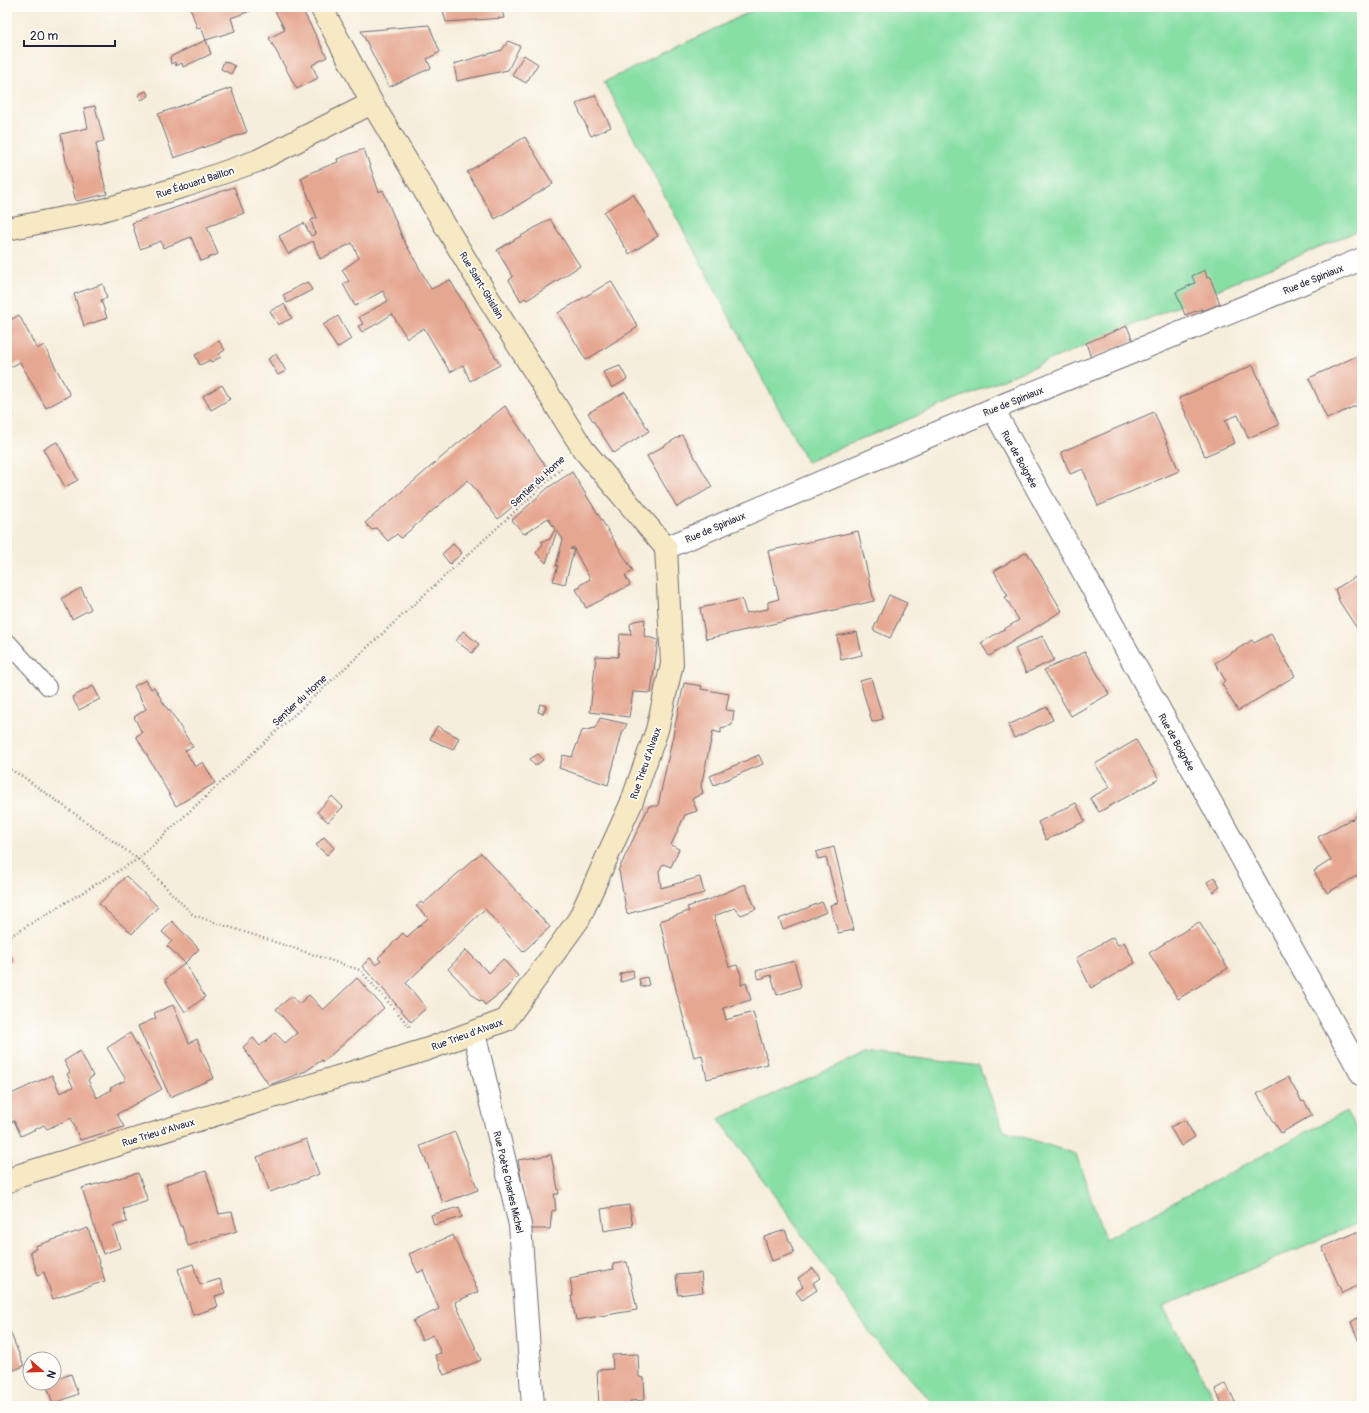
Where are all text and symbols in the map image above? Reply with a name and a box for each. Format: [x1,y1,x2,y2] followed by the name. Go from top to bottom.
[24,22,115,48] scale bar
[30,29,59,44] text: 20 m
[154,164,236,201] street label: Rue Édouard Baillon
[456,250,506,321] street label: Rue Saint-Ghislain
[1281,262,1345,298] street label: Rue de Spiniaux
[981,384,1045,420] street label: Rue de Spiniaux
[998,429,1040,490] street label: Rue de Boignée
[508,453,567,510] street label: Sentier du Home
[684,510,747,546] street label: Rue de Spiniaux
[270,672,329,729] street label: Sentier du Home
[1155,712,1197,773] street label: Rue de Boignée
[628,726,664,801] street label: Rue Trieu d'Alvaux
[430,1016,505,1053] street label: Rue Trieu d'Alvaux
[120,1116,196,1150] street label: Rue Trieu d'Alvaux
[490,1130,526,1234] street label: Rue Poète Charles Michel
[22,1351,62,1391] north arrow
[43,1369,58,1380] text: N

